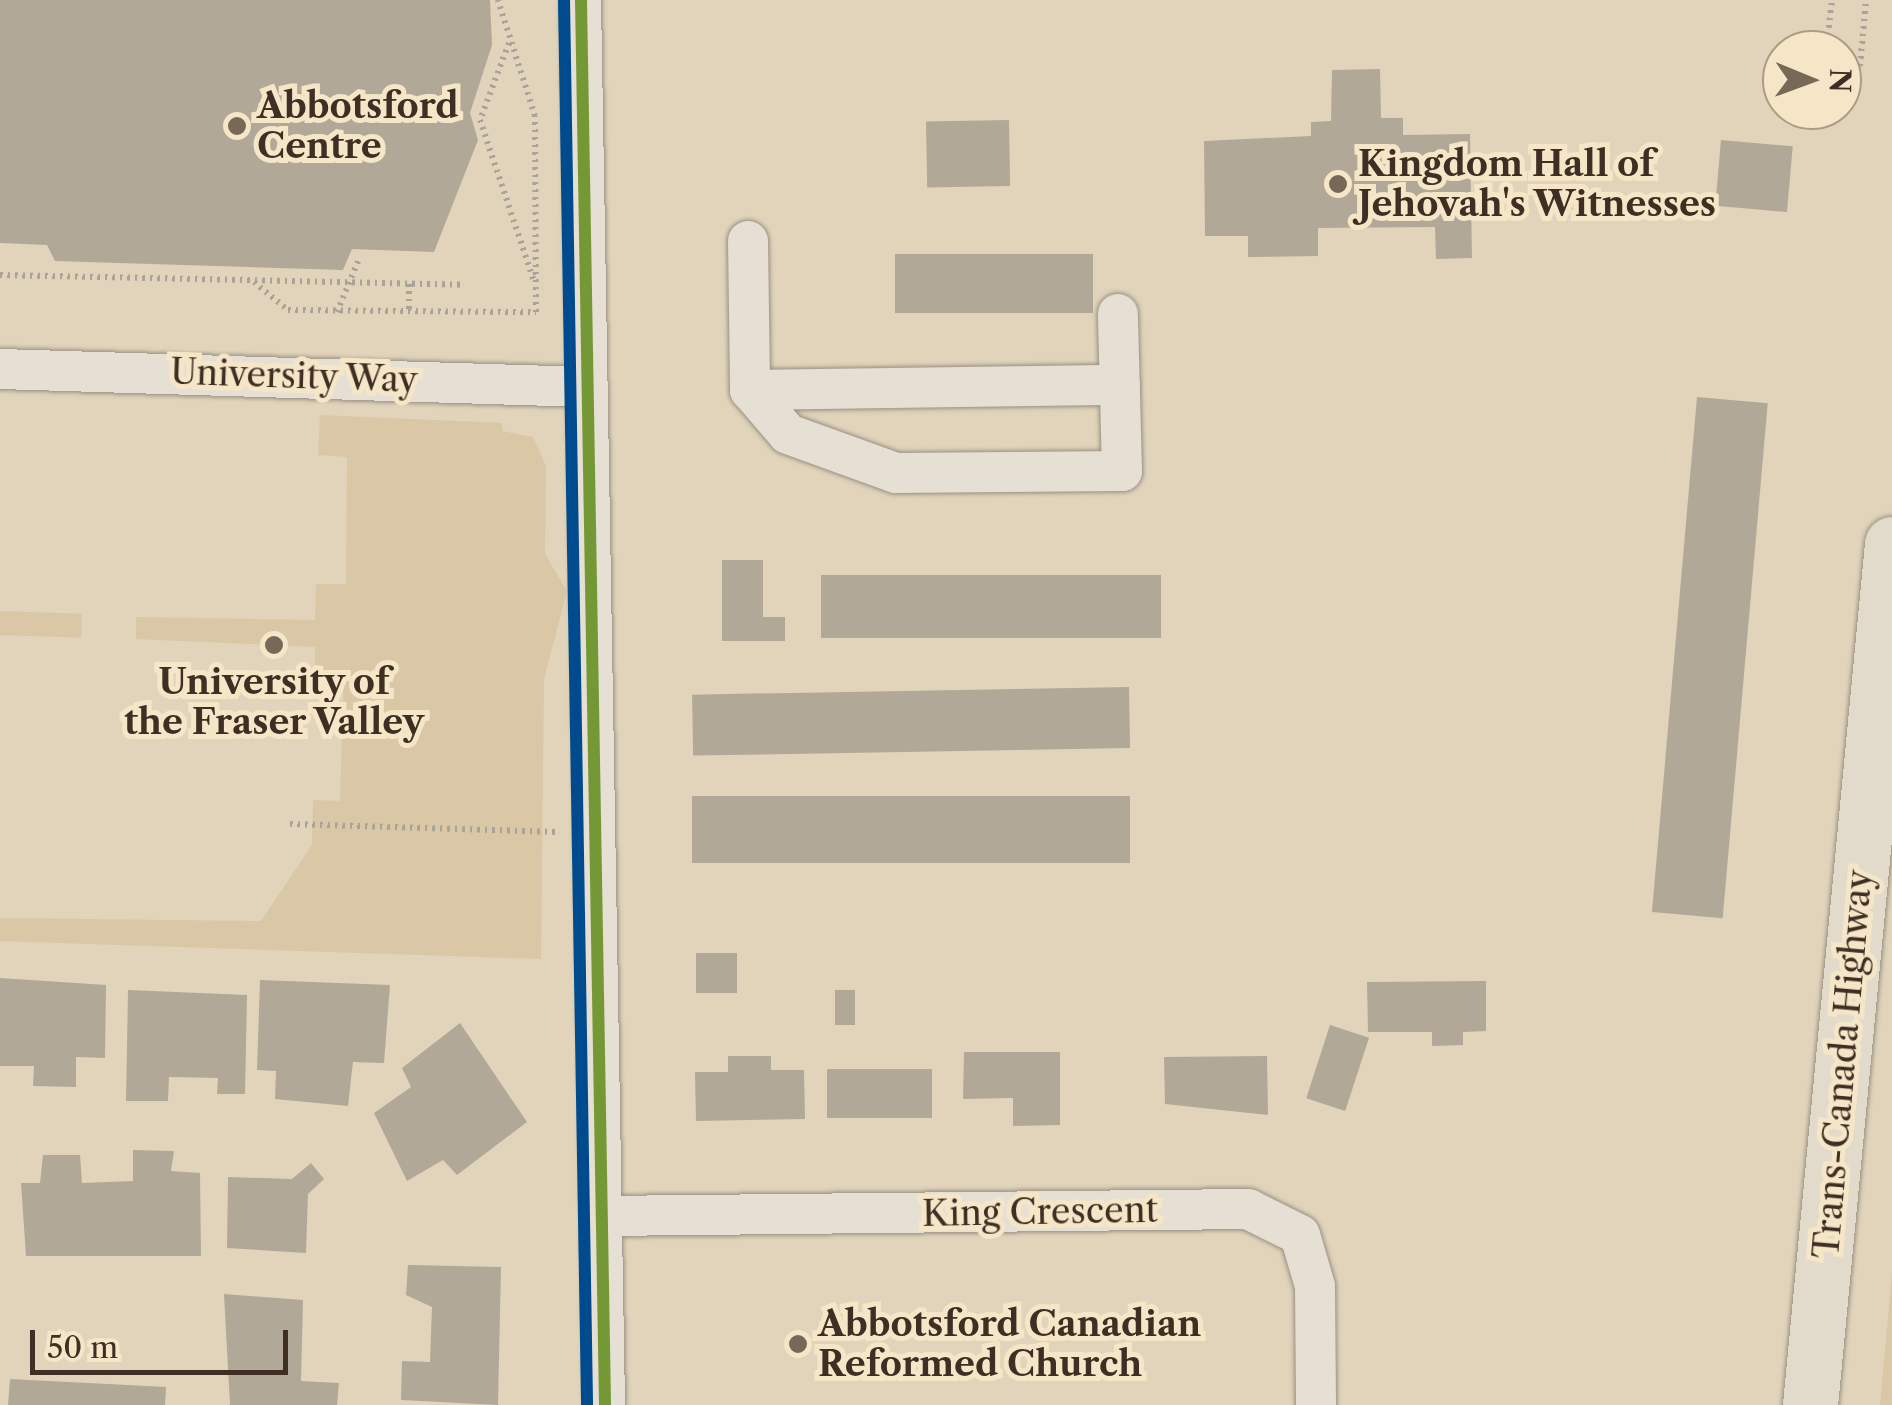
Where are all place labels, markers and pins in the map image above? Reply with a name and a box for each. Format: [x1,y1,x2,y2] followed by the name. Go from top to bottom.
[257,85,459,167] place label: Abbotsford Centre
[226,115,248,137] marker: Abbotsford Centre
[1358,143,1717,225] place label: Kingdom Hall of Jehovah's Witnesses
[1327,173,1349,195] marker: Kingdom Hall of Jehovah's Witnesses
[263,634,285,656] marker: University of the Fraser Valley
[123,661,425,743] place label: University of the Fraser Valley
[818,1303,1201,1385] place label: Abbotsford Canadian Reformed Church
[787,1333,809,1355] marker: Abbotsford Canadian Reformed Church

